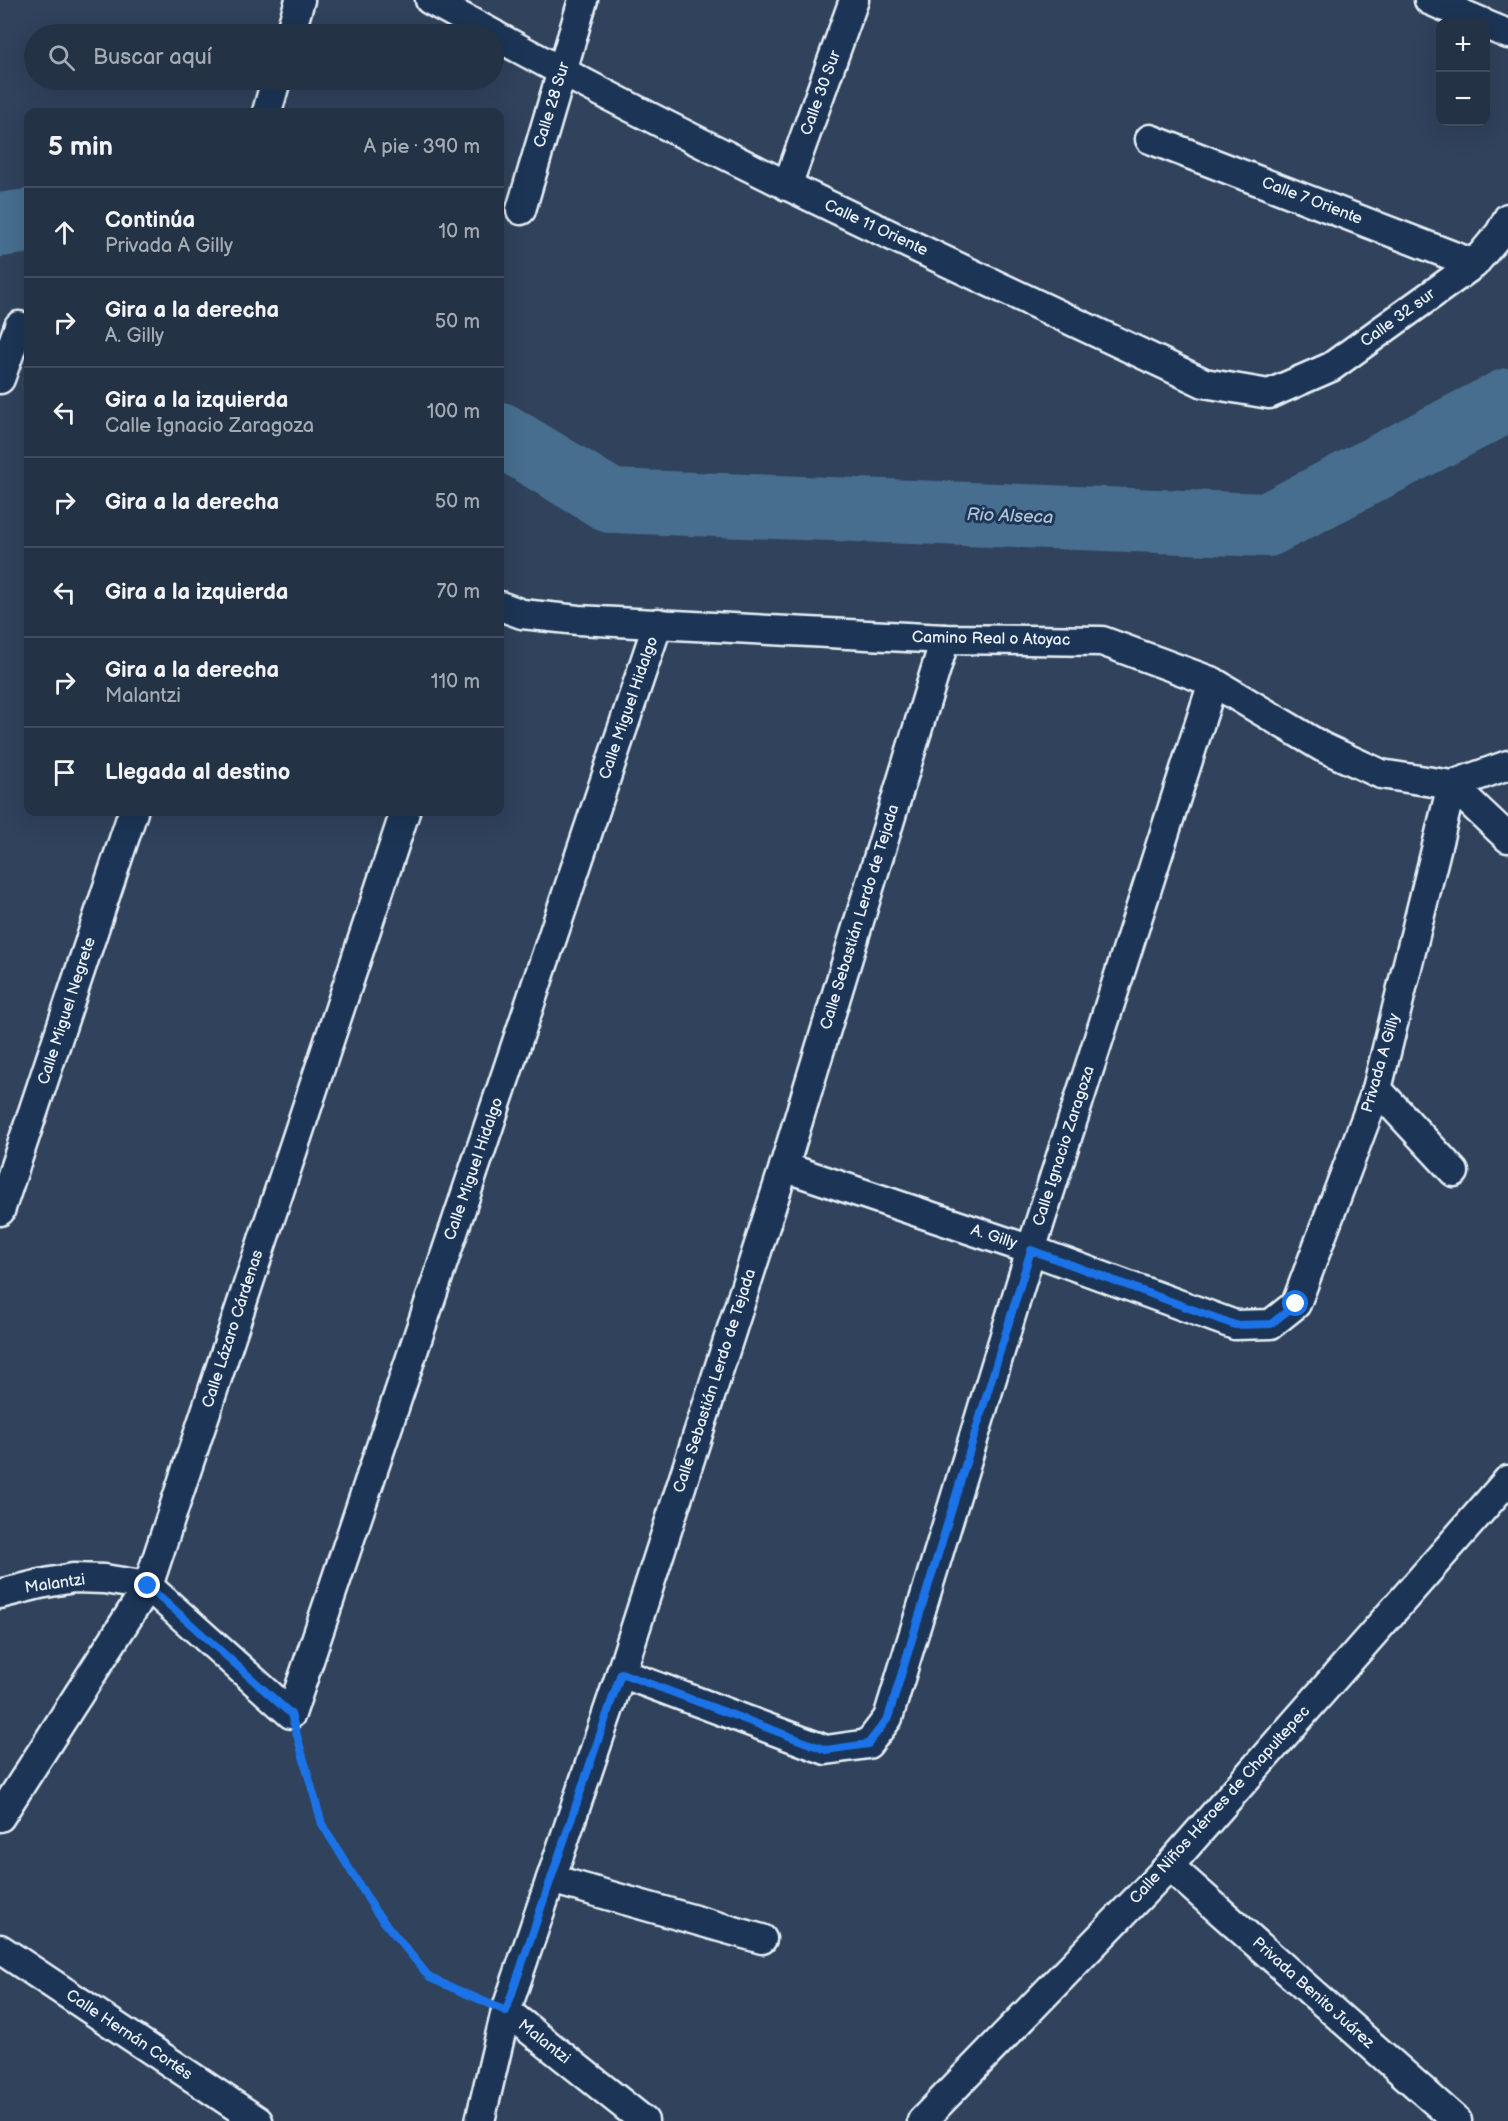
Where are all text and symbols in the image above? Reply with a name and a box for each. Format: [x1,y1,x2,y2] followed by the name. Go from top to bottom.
[1436,18,1490,126] map controls
[1436,18,1490,72] button: +
[24,24,504,90] search box
[45,41,78,74] icon: search
[93,44,212,71] text: Buscar aquí
[797,48,845,138] street label: Calle 30 Sur
[530,60,574,150] street label: Calle 28 Sur
[1436,72,1490,126] button: −
[48,132,113,163] text: 5 min
[364,135,480,159] text: A pie · 390 m
[1259,173,1365,229] street label: Calle 7 Oriente
[821,196,931,261] street label: Calle 11 Oriente
[105,207,195,234] text: Continúa
[48,216,81,249] icon: ahead
[439,220,480,244] text: 10 m
[105,234,233,258] text: Privada A Gilly
[1357,284,1439,351] street label: Calle 32 sur
[105,297,279,324] text: Gira a la derecha
[48,306,81,339] icon: right
[435,310,480,334] text: 50 m
[105,324,164,348] text: A. Gilly
[105,387,289,414] text: Gira a la izquierda
[48,396,81,429] icon: left
[427,400,480,424] text: 100 m
[105,414,314,438] text: Calle Ignacio Zaragoza
[48,486,81,519] icon: right
[105,489,279,516] text: Gira a la derecha
[435,490,480,514] text: 50 m
[966,504,1054,528] water label: Rio Alseca
[48,576,81,609] icon: left
[105,579,289,606] text: Gira a la izquierda
[436,580,480,604] text: 70 m
[912,628,1070,650] street label: Camino Real o Atoyac
[596,634,662,782] street label: Calle Miguel Hidalgo
[105,657,279,684] text: Gira a la derecha
[48,666,81,699] icon: right
[431,670,480,694] text: 110 m
[105,684,181,708] text: Malantzi
[48,756,81,789] icon: arrive
[105,759,290,786] text: Llegada al destino
[817,802,903,1032] street label: Calle Sebastián Lerdo de Tejada
[34,934,100,1087] street label: Calle Miguel Negrete
[1358,1010,1404,1115] street label: Privada A Gilly
[1029,1064,1099,1228] street label: Calle Ignacio Zaragoza
[441,1095,507,1243] street label: Calle Miguel Hidalgo
[969,1221,1020,1254] street label: A. Gilly
[198,1248,268,1410] street label: Calle Lázaro Cárdenas
[670,1267,760,1495] street label: Calle Sebastián Lerdo de Tejada
[1282,1290,1308,1316] route start
[24,1570,86,1598] street label: Malantzi
[134,1572,160,1598] route end
[1126,1702,1314,1908] street label: Calle Niños Héroes de Chapultepec
[1248,1933,1378,2053] street label: Privada Benito Juárez
[62,1986,196,2084] street label: Calle Hernán Cortés
[514,2016,574,2068] street label: Malantzi

